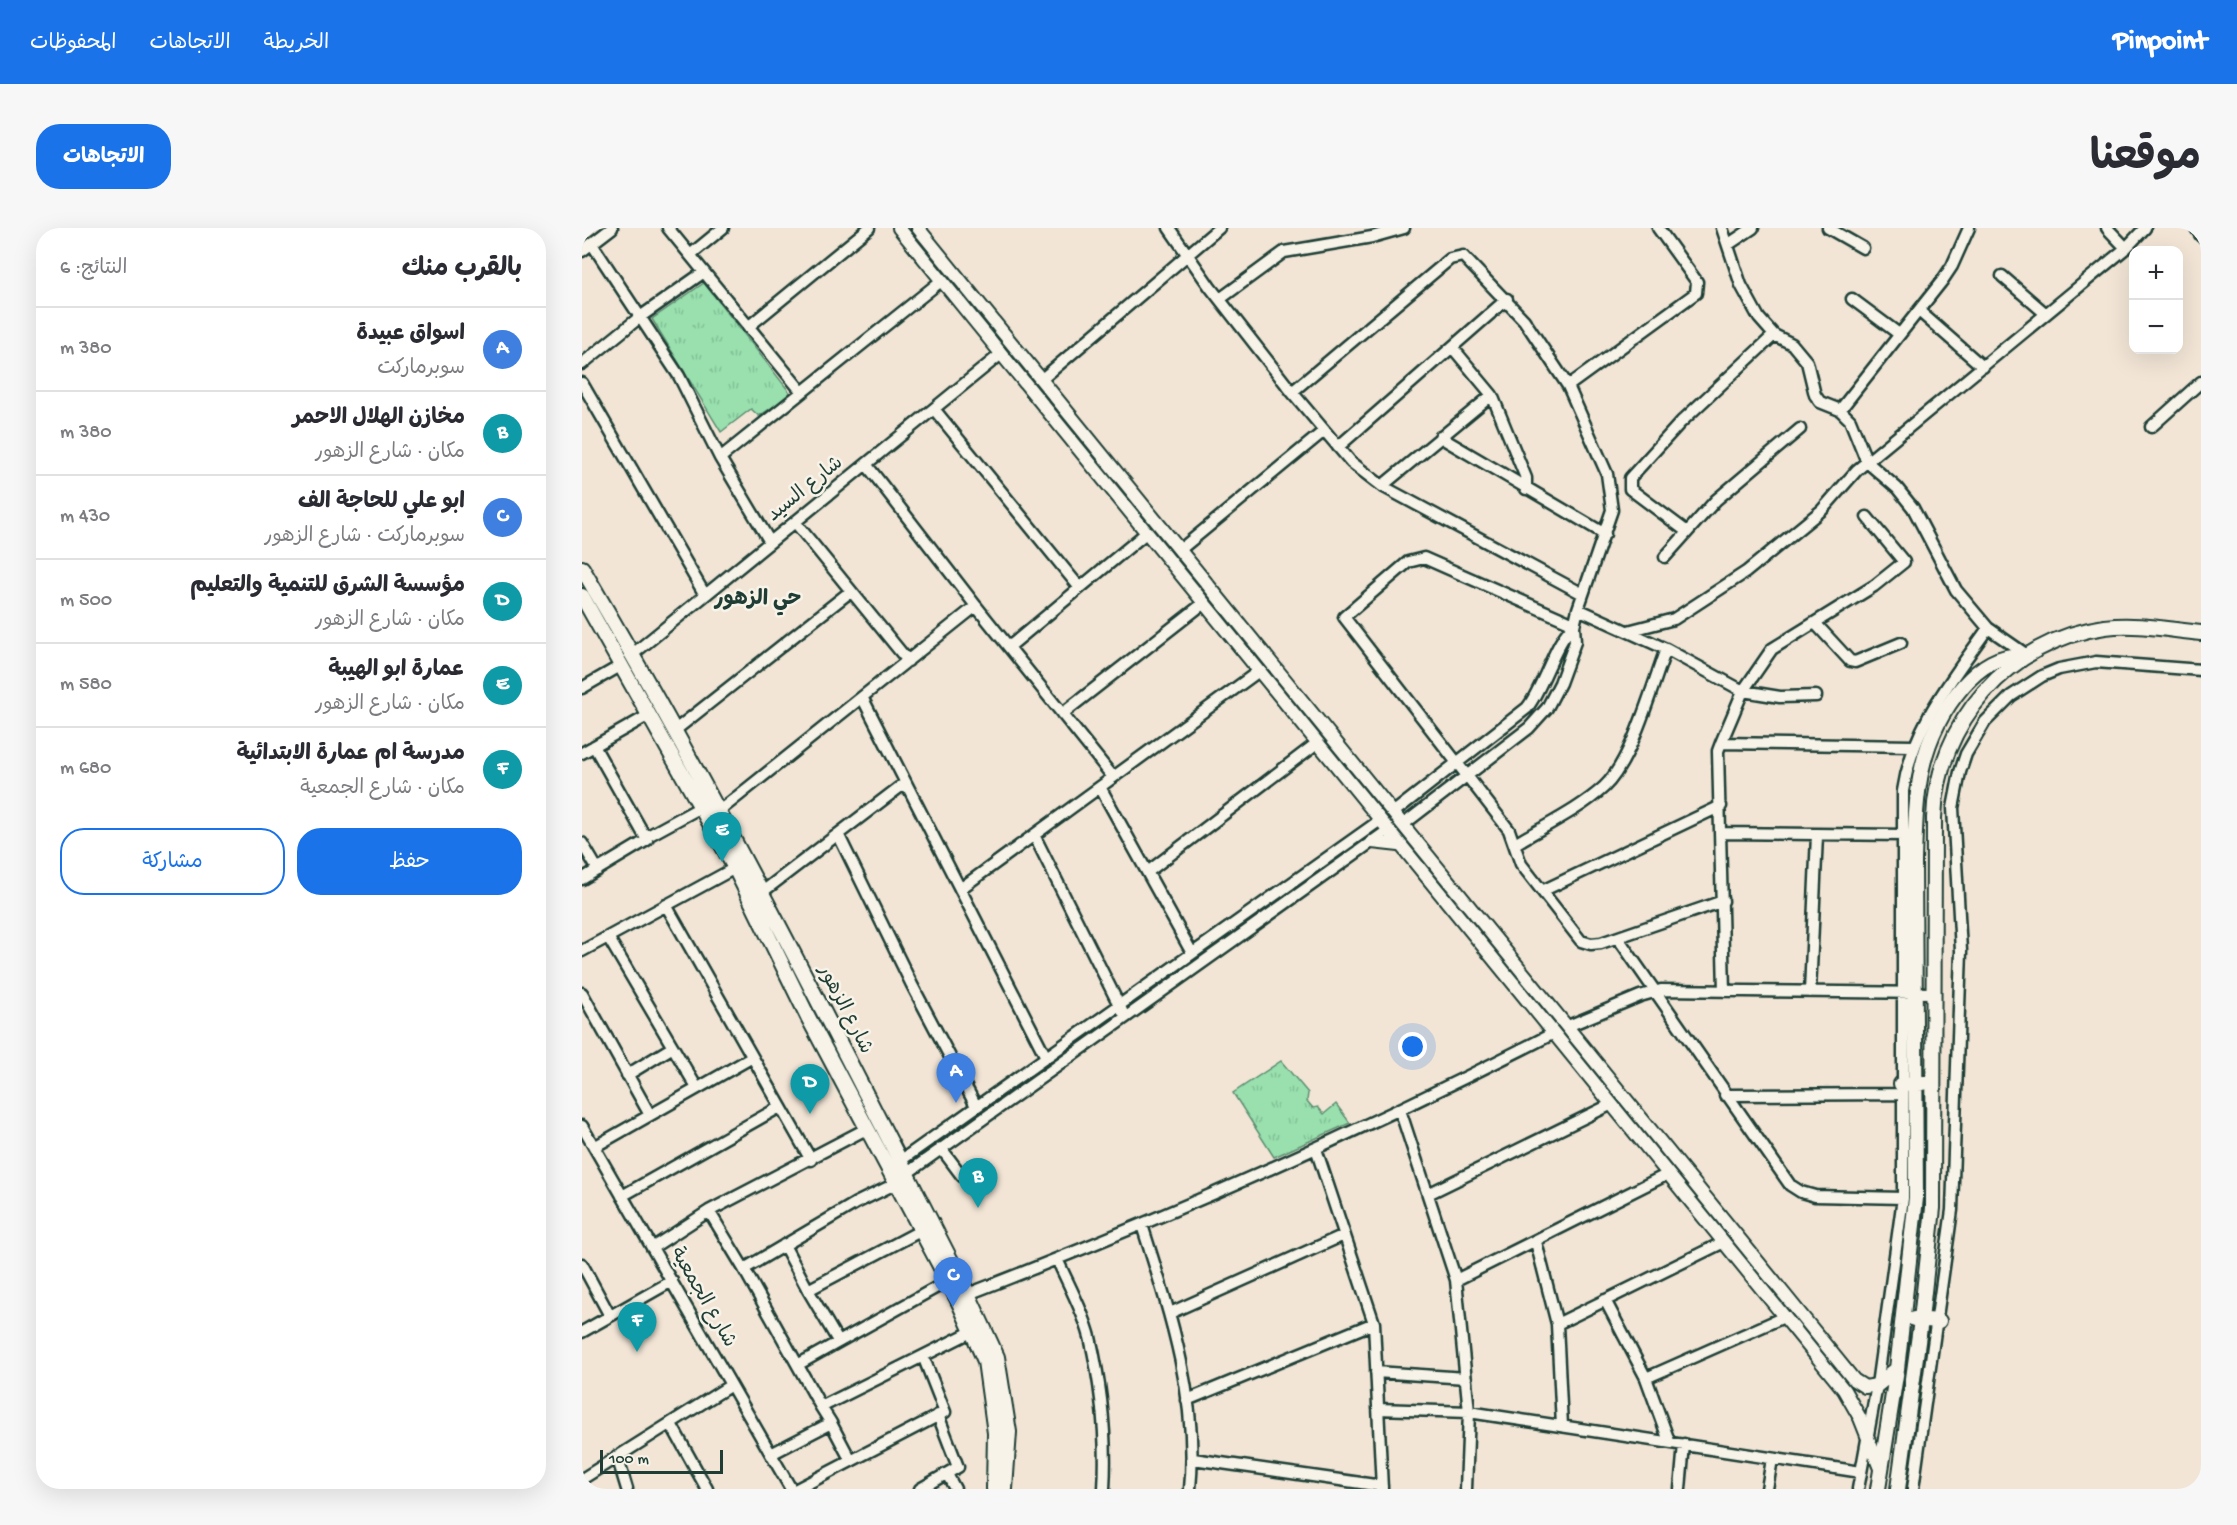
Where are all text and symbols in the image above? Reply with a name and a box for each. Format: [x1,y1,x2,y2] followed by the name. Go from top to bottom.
[2113,26,2207,59] text: Pinpoint
[30,32,116,57] text: المحفوظات
[149,32,231,57] text: الاتجاهات
[264,32,329,57] text: الخريطة
[36,124,171,189] button: الاتجاهات
[2090,136,2201,185] text: موقعنا
[2129,246,2183,354] map controls
[2129,246,2183,300] button: +
[402,255,522,286] text: بالقرب منك
[60,258,127,281] text: النتائج: 6
[2129,300,2183,354] button: −
[356,322,465,348] text: اسواق عبيدة
[60,338,112,361] text: 380 m
[497,338,508,361] text: A
[377,358,465,381] text: سوبرماركت
[292,406,465,432] text: مخازن الهلال الاحمر
[60,422,112,445] text: 380 m
[497,422,508,445] text: B
[315,442,465,465] text: مكان · شارع الزهور
[763,452,849,528] street label: شارع السيد
[298,490,465,516] text: ابو علي للحاجة الف
[60,506,110,529] text: 430 m
[497,506,508,529] text: C
[264,526,465,549] text: سوبرماركت · شارع الزهور
[190,574,465,600] text: مؤسسة الشرق للتنمية والتعليم
[713,588,801,616] district label: حي الزهور
[60,590,112,613] text: 500 m
[496,590,509,613] text: D
[315,610,465,633] text: مكان · شارع الزهور
[328,658,465,684] text: عمارة ابو الهيبة
[60,674,112,697] text: 580 m
[496,674,509,697] text: E
[315,694,465,717] text: مكان · شارع الزهور
[236,742,465,768] text: مدرسة ام عمارة الابتدائية
[60,758,111,781] text: 680 m
[497,758,508,781] text: F
[300,778,465,801] text: مكان · شارع الجمعية
[702,812,742,862] pin: E
[60,828,285,895] button: مشاركة
[297,828,522,895] button: حفظ
[811,960,877,1059] street label: شارع الزهور
[1398,1032,1427,1061] your location
[936,1054,976,1103] pin: A
[790,1064,830,1114] pin: D
[958,1158,998,1208] pin: B
[664,1243,741,1352] street label: شارع الجمعية
[934,1258,973,1307] pin: C
[618,1302,656,1352] pin: F
[600,1447,723,1474] scale bar
[609,1451,649,1470] text: 100 m

